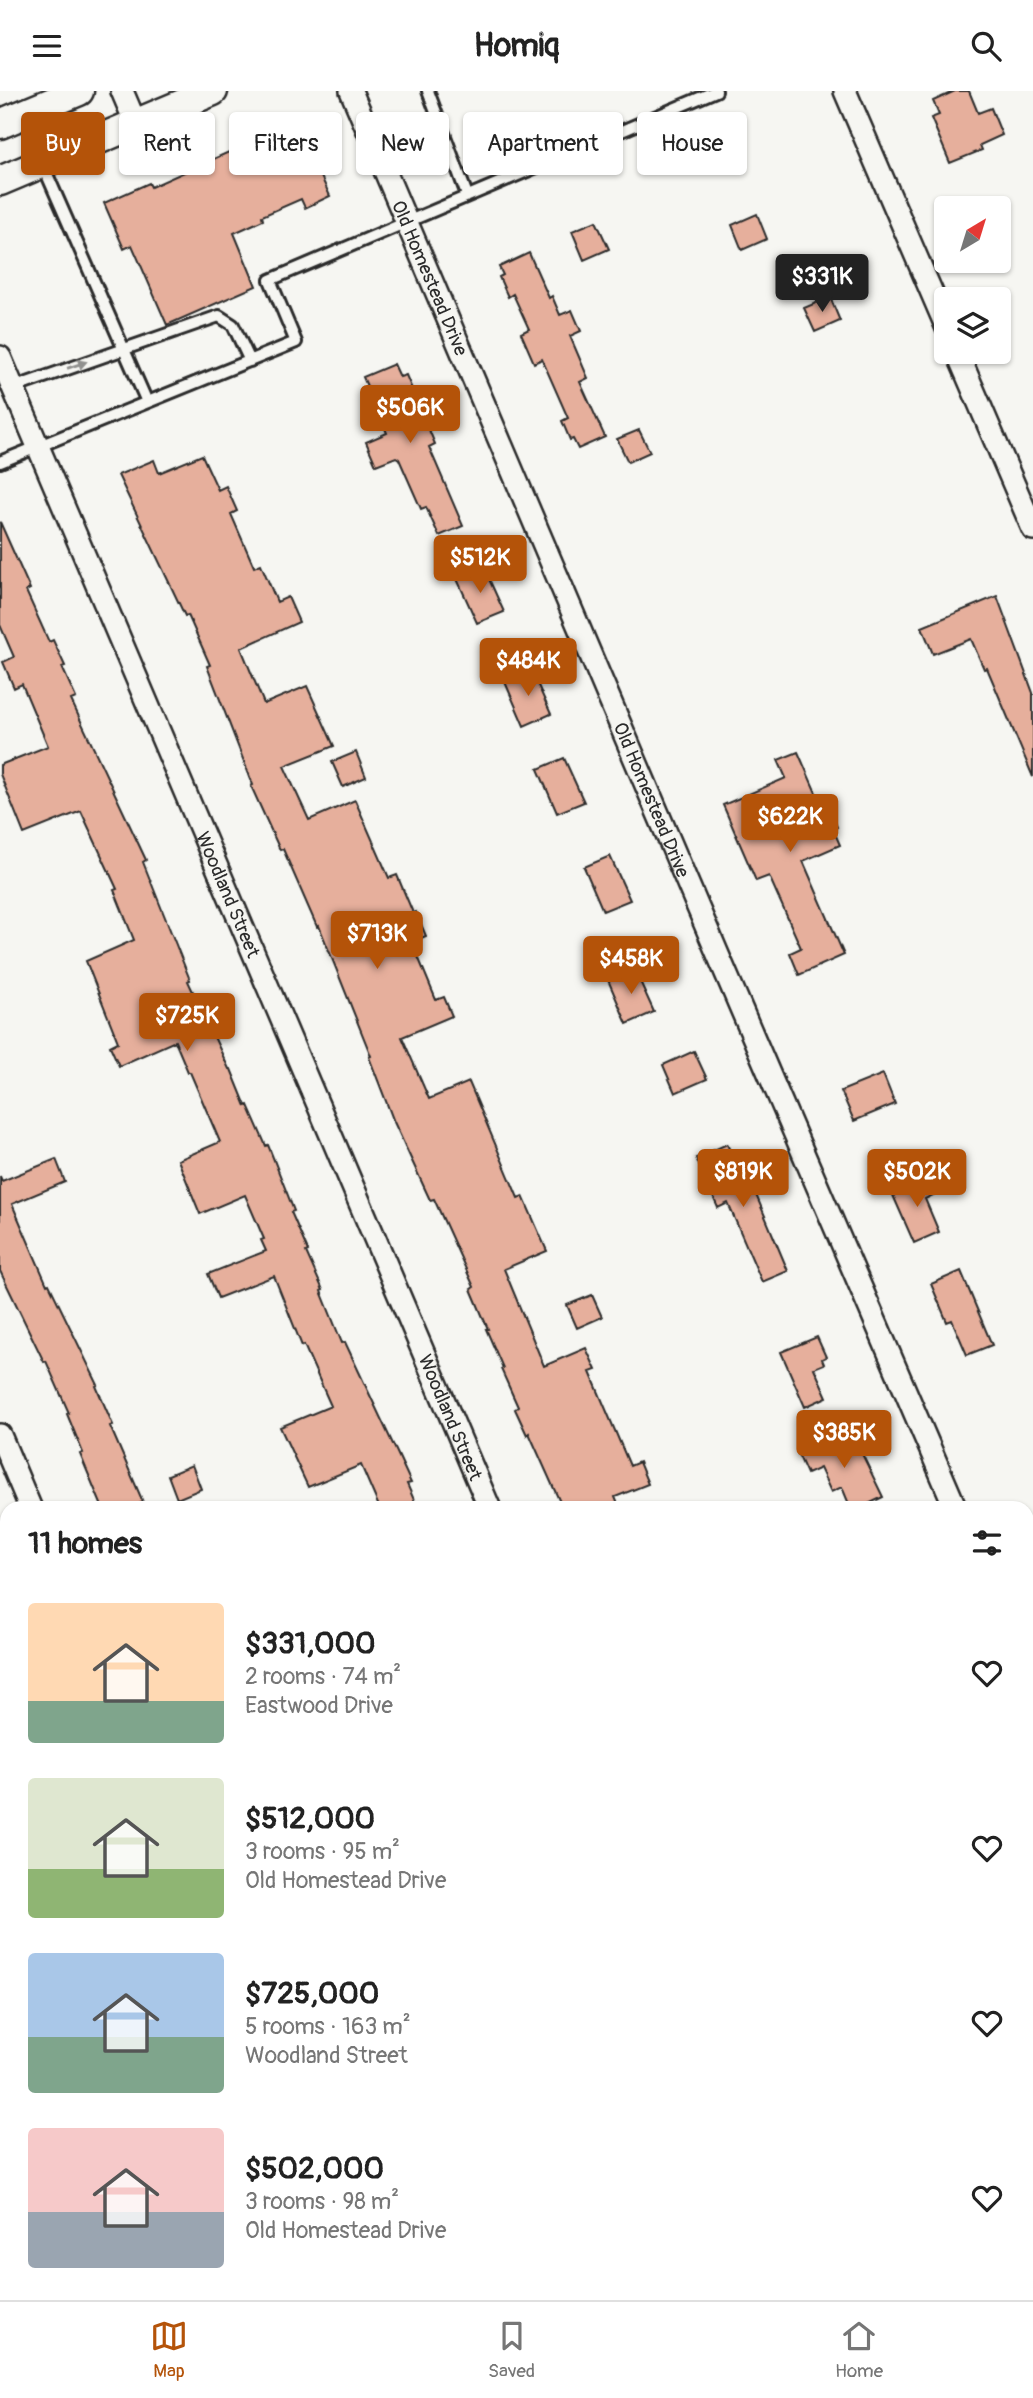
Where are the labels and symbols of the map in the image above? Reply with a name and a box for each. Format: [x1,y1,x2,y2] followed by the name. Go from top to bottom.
[934,196,1012,273] north arrow
[386,197,473,360] street label: Old Homestead Drive
[773,255,871,314] pin: $331K
[67,360,88,371] one-way arrow
[361,385,459,445] pin: $506K
[431,535,529,595] pin: $512K
[479,639,577,698] pin: $484K
[608,719,695,882] street label: Old Homestead Drive
[741,795,839,854] pin: $622K
[190,828,265,962] street label: Woodland Street
[328,911,426,971] pin: $713K
[582,937,680,996] pin: $458K
[138,993,236,1053] pin: $725K
[694,1149,792,1209] pin: $819K
[868,1149,966,1209] pin: $502K
[413,1351,487,1484] street label: Woodland Street
[795,1411,893,1470] pin: $385K

